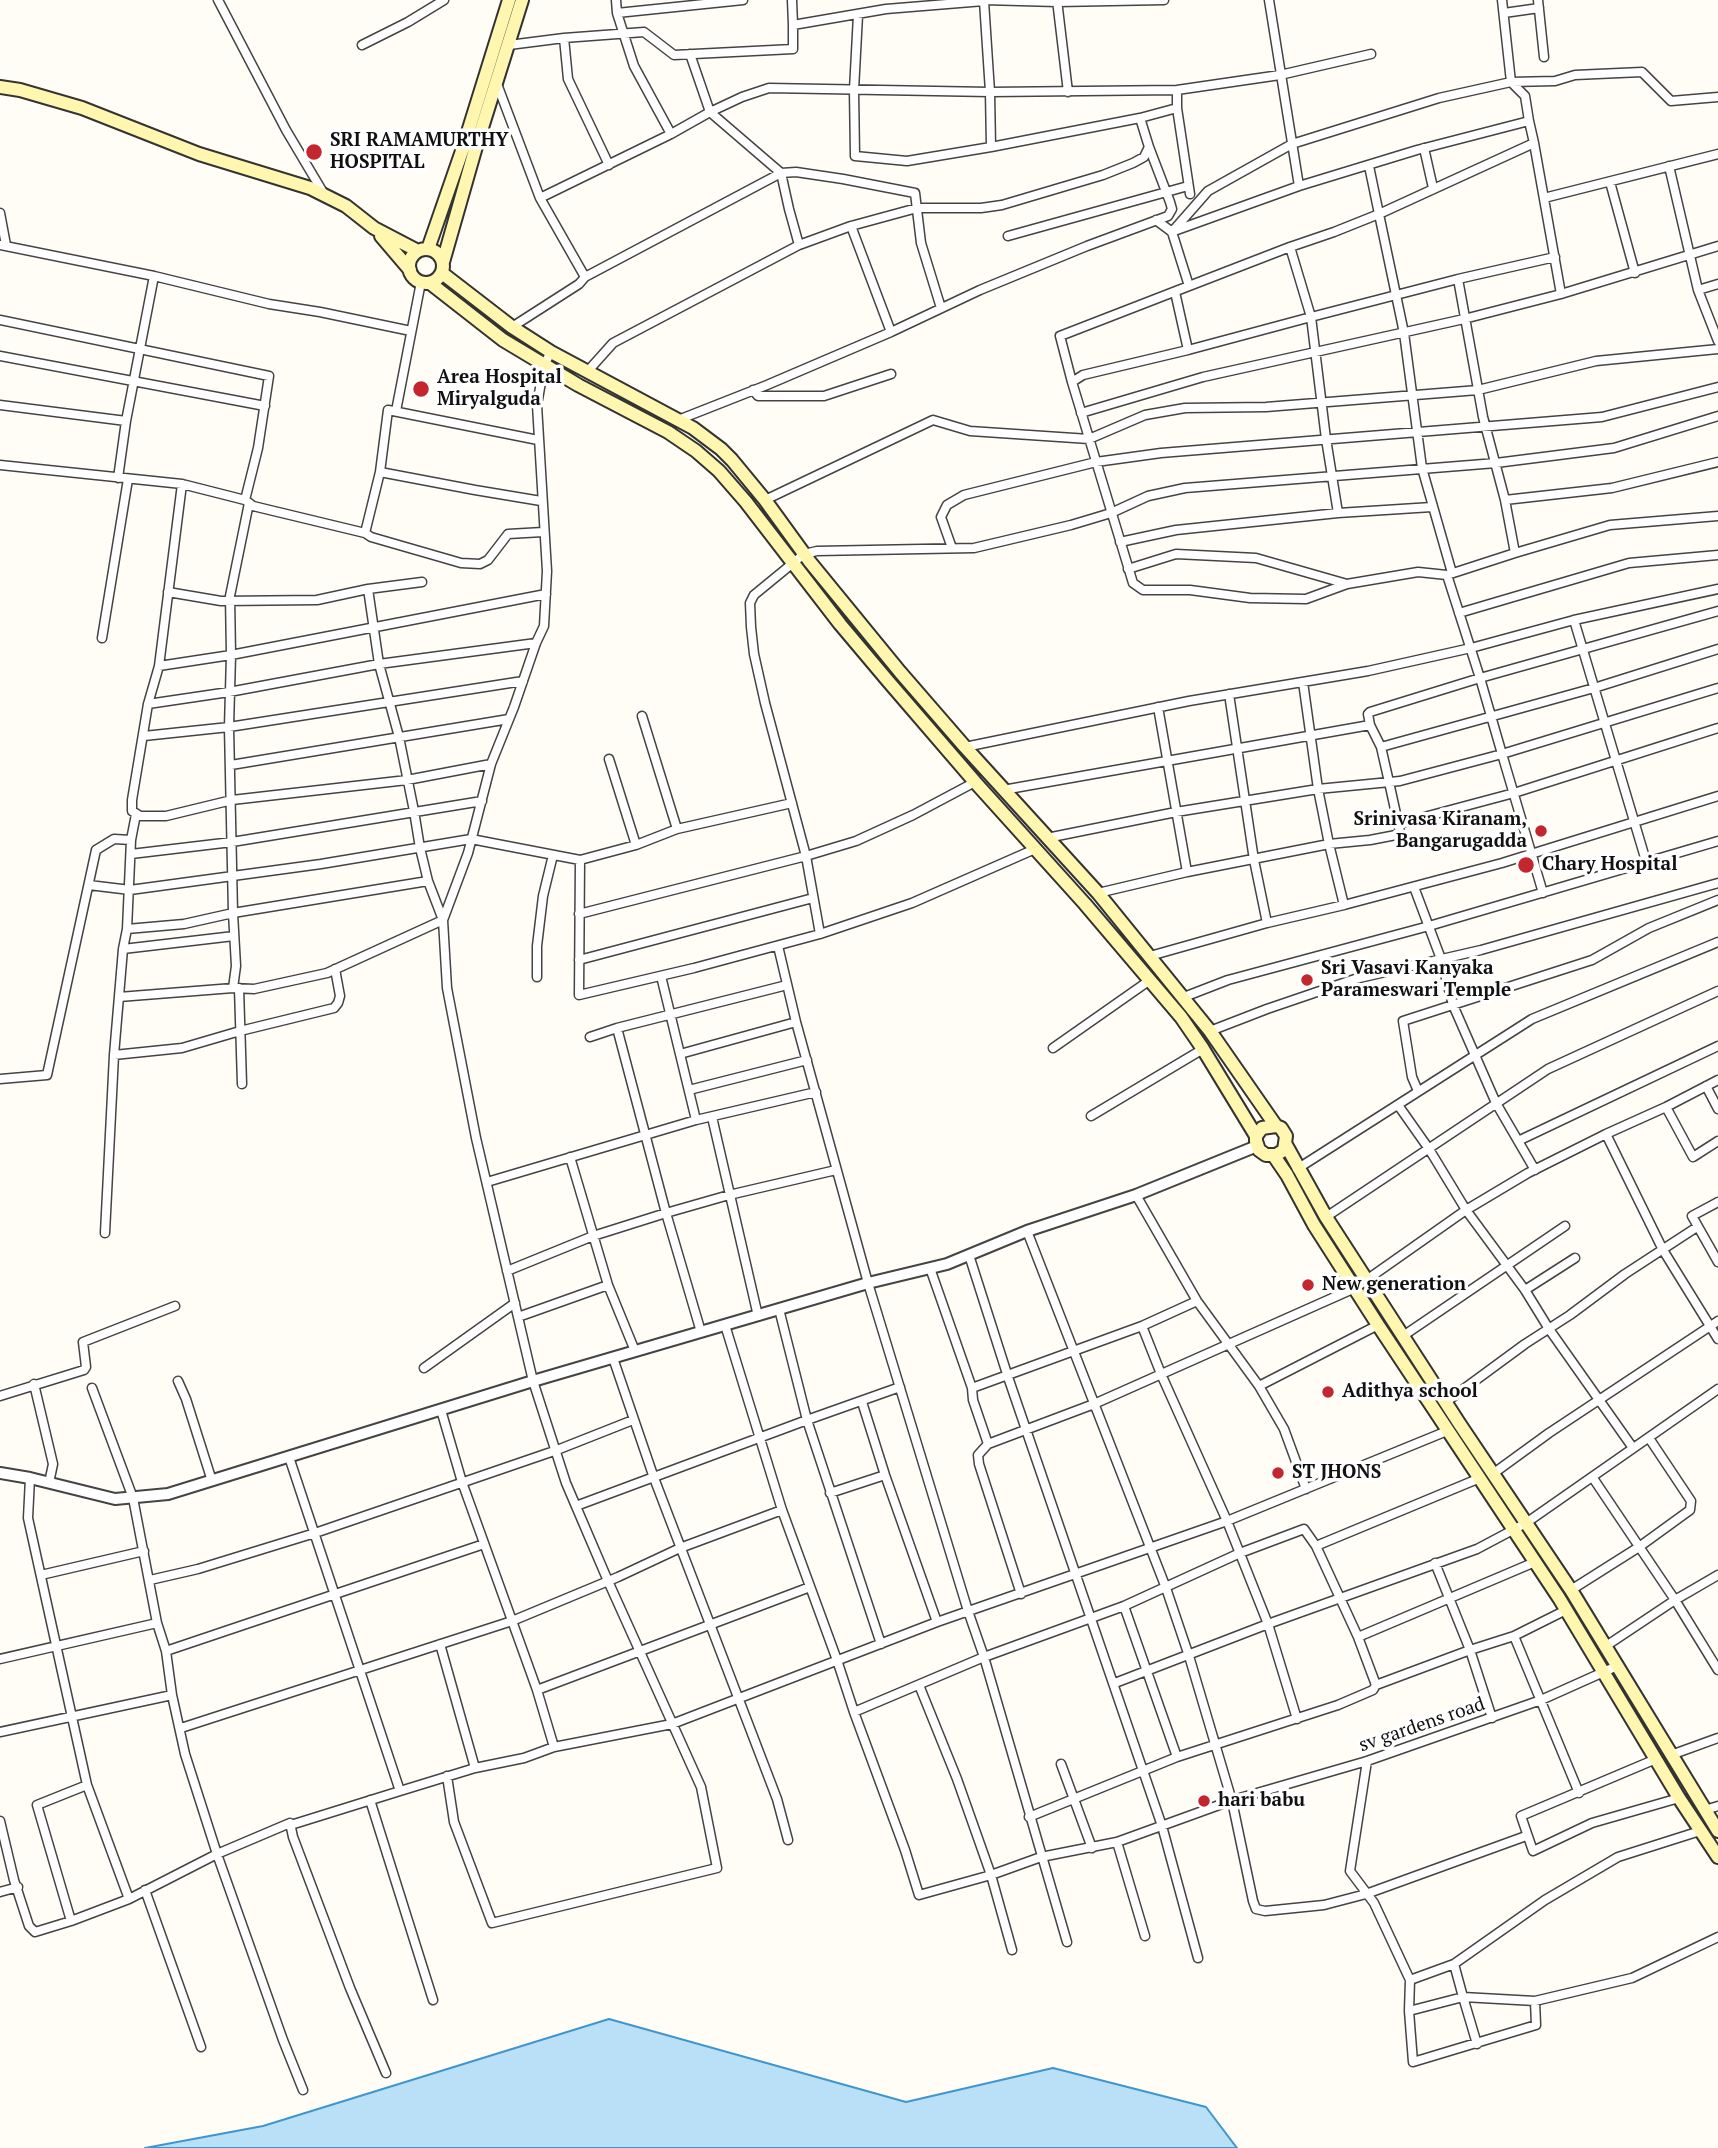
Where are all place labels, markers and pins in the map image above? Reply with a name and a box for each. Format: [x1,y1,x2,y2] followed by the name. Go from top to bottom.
[330,130,509,174] place label: SRI RAMAMURTHY HOSPITAL
[304,142,324,162] marker: SRI RAMAMURTHY HOSPITAL
[437,367,562,411] place label: Area Hospital Miryalguda
[411,379,431,399] marker: Area Hospital Miryalguda
[1353,809,1527,853] place label: Srinivasa Kiranam, Bangarugadda
[1533,823,1549,839] marker: Srinivasa Kiranam, Bangarugadda
[1542,854,1677,876] place label: Chary Hospital
[1516,855,1536,875] marker: Chary Hospital
[1321,958,1511,1002] place label: Sri Vasavi Kanyaka Parameswari Temple
[1299,972,1315,988] marker: Sri Vasavi Kanyaka Parameswari Temple
[1322,1274,1466,1296] place label: New generation
[1300,1277,1316,1293] marker: New generation
[1342,1381,1478,1403] place label: Adithya school
[1320,1384,1336,1400] marker: Adithya school
[1292,1462,1381,1484] place label: ST JHONS
[1270,1465,1286,1481] marker: ST JHONS
[1218,1790,1305,1812] place label: hari babu
[1196,1793,1212,1809] marker: hari babu

